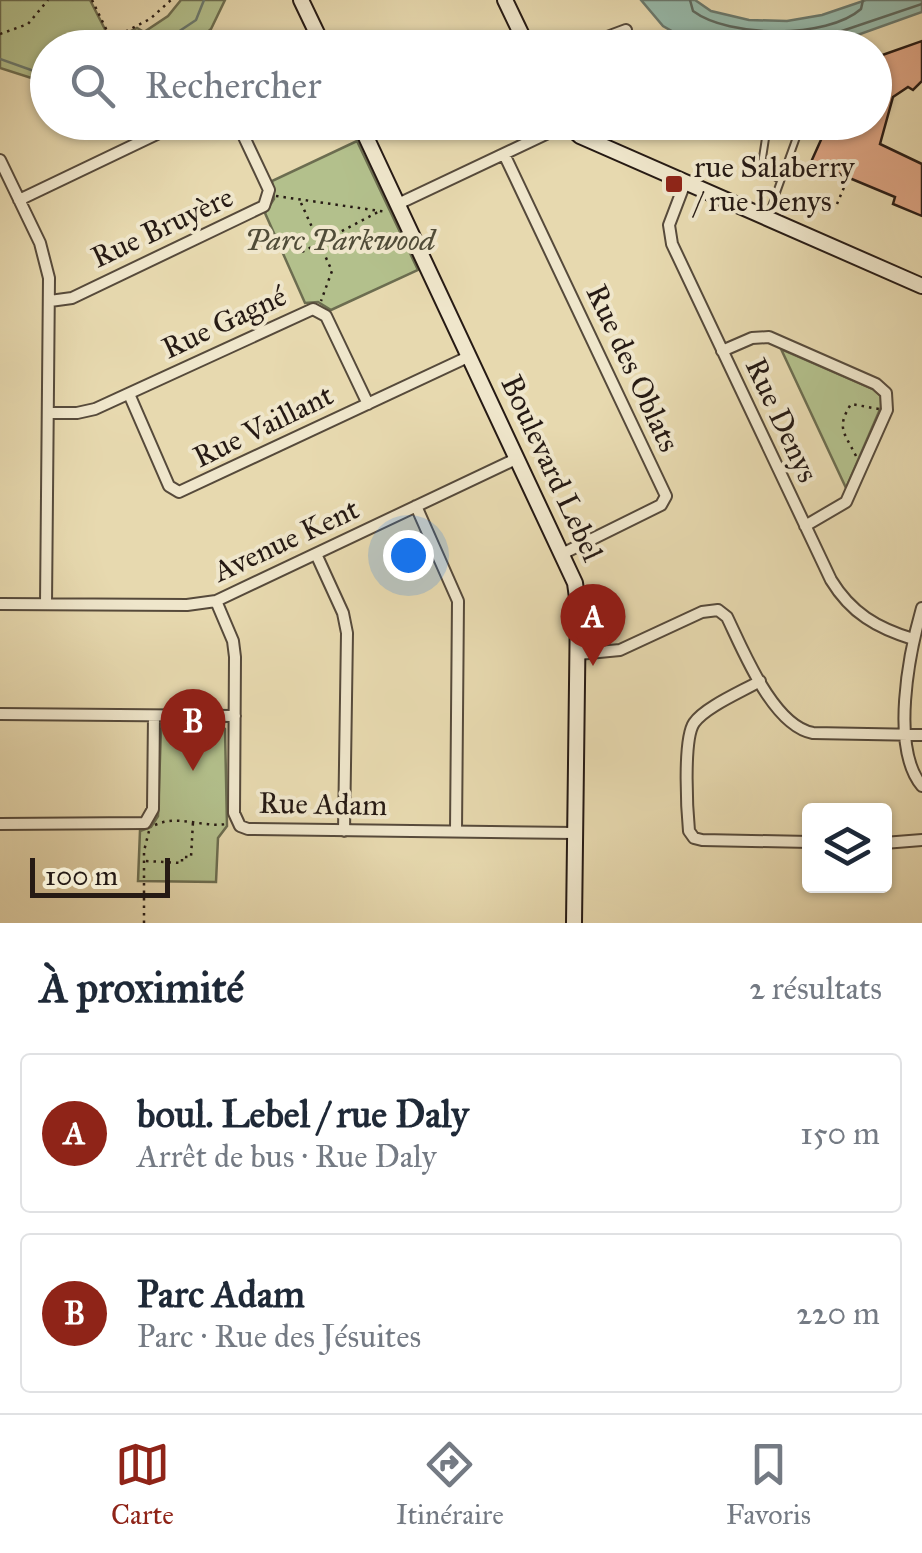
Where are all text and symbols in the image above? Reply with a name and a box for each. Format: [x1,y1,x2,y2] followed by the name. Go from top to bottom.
[30,30,892,140] search box
[65,58,120,113] icon: search
[145,62,321,108] text: Rechercher
[692,149,856,219] place label: rue Salaberry / rue Denys
[663,173,685,195] marker: rue Salaberry / rue Denys
[85,178,239,276] street label: Rue Bruyère
[245,222,438,258] park label: Parc Parkwood
[156,277,292,366] street label: Rue Gagné
[579,279,687,457] street label: Rue des Oblats
[738,352,826,488] street label: Rue Denys
[493,369,611,567] street label: Boulevard Lebel
[187,377,339,475] street label: Rue Vaillant
[206,490,365,590] street label: Avenue Kent
[383,530,434,581] your location
[560,584,626,666] pin: A
[160,688,226,771] pin: B
[258,785,388,823] street label: Rue Adam
[802,803,892,893] map controls
[802,803,892,893] button: layers
[30,853,170,898] scale bar
[45,858,118,893] text: 100 m
[40,962,244,1014] text: À proximité
[749,969,882,1008] text: 2 résultats
[137,1091,469,1137] text: boul. Lebel / rue Daly
[64,1114,85,1153] text: A
[800,1114,880,1153] text: 150 m
[137,1137,436,1176] text: Arrêt de bus · Rue Daly
[137,1271,305,1317] text: Parc Adam
[64,1294,85,1333] text: B
[796,1294,880,1333] text: 220 m
[137,1317,421,1356] text: Parc · Rue des Jésuites
[111,1437,174,1532] tab: Carte
[396,1437,504,1532] tab: Itinéraire
[726,1437,811,1532] tab: Favoris

